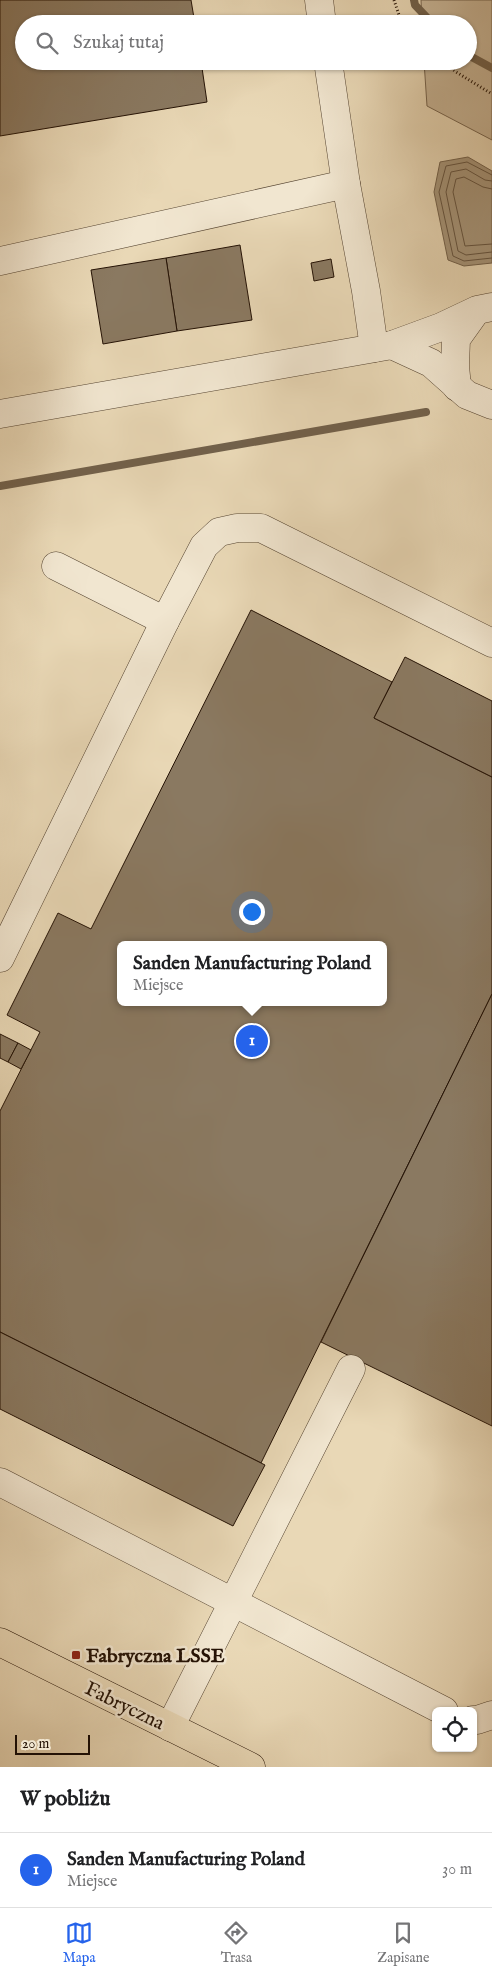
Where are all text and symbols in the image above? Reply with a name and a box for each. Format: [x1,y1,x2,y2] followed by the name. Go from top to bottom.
[15,15,477,70] search box
[33,29,61,57] icon: search
[73,31,164,55] text: Szukaj tutaj
[239,899,265,925] your location
[117,941,387,1006] popup
[133,952,371,976] text: Sanden Manufacturing Poland
[133,976,183,996] text: Miejsce
[236,1022,268,1060] pin: 1
[86,1644,225,1669] place label: Fabryczna LSSE
[70,1649,82,1661] marker: Fabryczna LSSE
[80,1676,169,1737] street label: Fabryczna
[432,1707,477,1752] map controls
[432,1707,477,1752] button: locate
[15,1732,90,1755] scale bar
[22,1735,49,1753] text: 20 m
[20,1786,110,1813] text: W pobliżu
[67,1848,305,1872] text: Sanden Manufacturing Poland
[33,1860,39,1880] text: 1
[442,1860,472,1880] text: 30 m
[67,1872,117,1892] text: Miejsce
[63,1919,95,1967] tab: Mapa
[221,1919,252,1967] tab: Trasa
[377,1919,429,1967] tab: Zapisane

